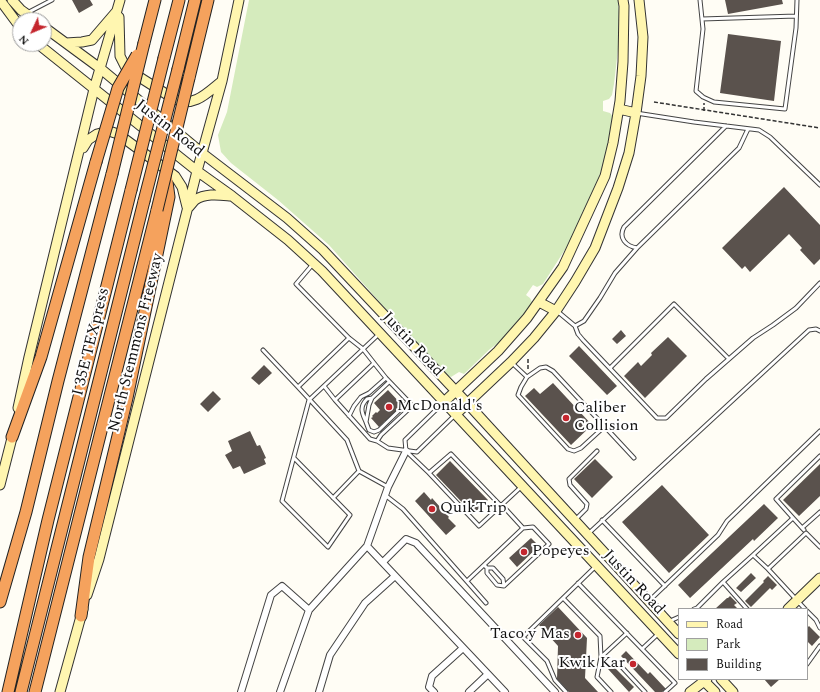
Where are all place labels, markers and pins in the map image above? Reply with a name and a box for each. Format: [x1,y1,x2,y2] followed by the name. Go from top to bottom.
[397,397,483,417] place label: McDonald's
[574,399,639,437] place label: Caliber Collision
[384,402,394,412] marker: McDonald's
[561,413,571,423] marker: Caliber Collision
[440,499,507,519] place label: QuikTrip
[427,504,437,514] marker: QuikTrip
[532,542,590,562] place label: Popeyes
[519,547,529,557] marker: Popeyes
[490,625,570,645] place label: Taco y Mas
[573,630,583,640] marker: Taco y Mas
[558,654,625,674] place label: Kwik Kar
[628,659,638,669] marker: Kwik Kar

